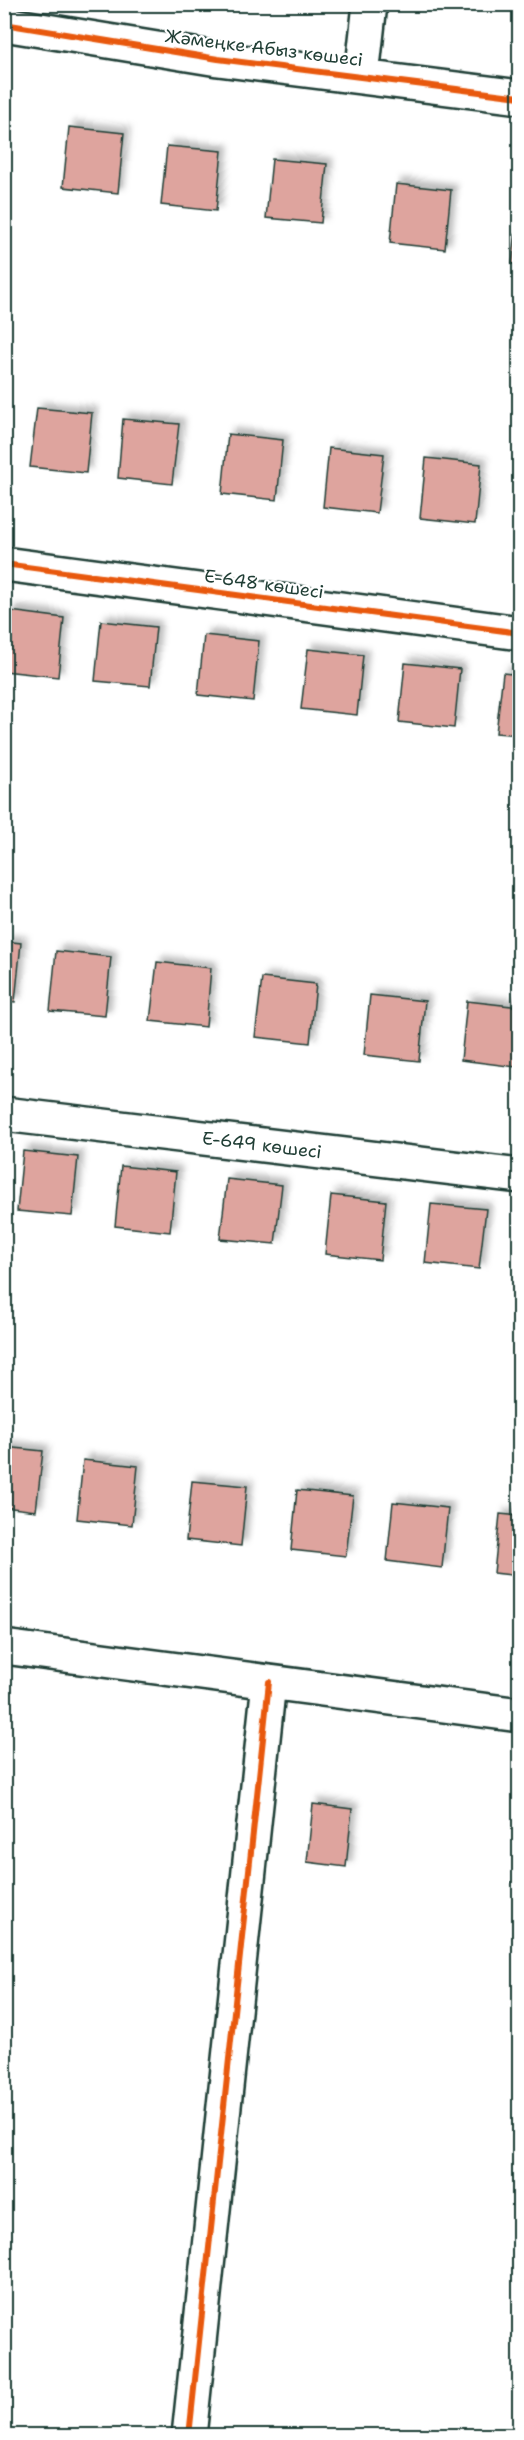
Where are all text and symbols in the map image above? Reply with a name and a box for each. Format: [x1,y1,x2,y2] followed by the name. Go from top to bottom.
[164,24,364,72] street label: Жәмеңке Абыз көшесі
[203,564,325,604] street label: Е-648 көшесі
[201,1126,323,1164] street label: Е-649 көшесі

